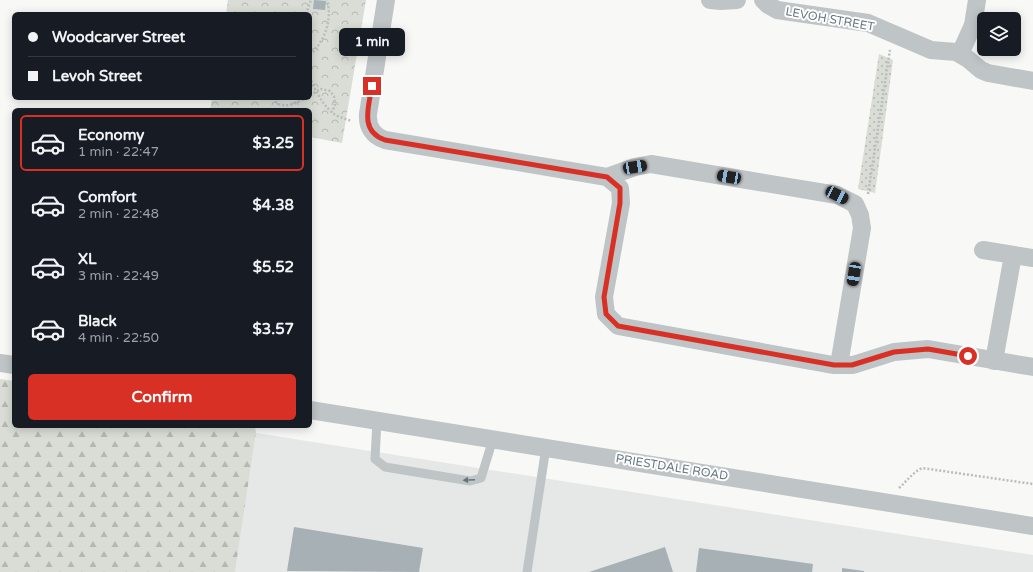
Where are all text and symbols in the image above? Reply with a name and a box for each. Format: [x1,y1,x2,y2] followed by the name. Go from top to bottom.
[784,4,876,34] street label: LEVOH STREET
[977,12,1021,56] map controls
[977,12,1021,56] button: layers
[52,28,185,46] text: Woodcarver Street
[339,28,405,56] callout: 1 min
[355,34,389,50] text: 1 min
[52,67,142,85] text: Levoh Street
[363,77,381,95] route end
[30,125,66,161] icon: car
[78,126,144,144] text: Economy
[253,134,294,152] text: $3.25
[78,144,159,160] text: 1 min · 22:47
[622,159,648,175] car
[716,169,742,185] car
[824,184,850,206] car
[30,187,66,223] icon: car
[78,188,137,206] text: Comfort
[253,196,294,214] text: $4.38
[78,206,159,222] text: 2 min · 22:48
[30,249,66,285] icon: car
[78,250,97,268] text: XL
[253,258,294,276] text: $5.52
[846,261,862,287] car
[78,268,159,284] text: 3 min · 22:49
[30,311,66,347] icon: car
[78,312,117,330] text: Black
[253,320,294,338] text: $3.57
[78,330,159,346] text: 4 min · 22:50
[959,347,977,365] route start
[28,374,296,420] button: Confirm
[615,451,729,483] street label: PRIESTDALE ROAD
[463,476,476,483] one-way arrow

